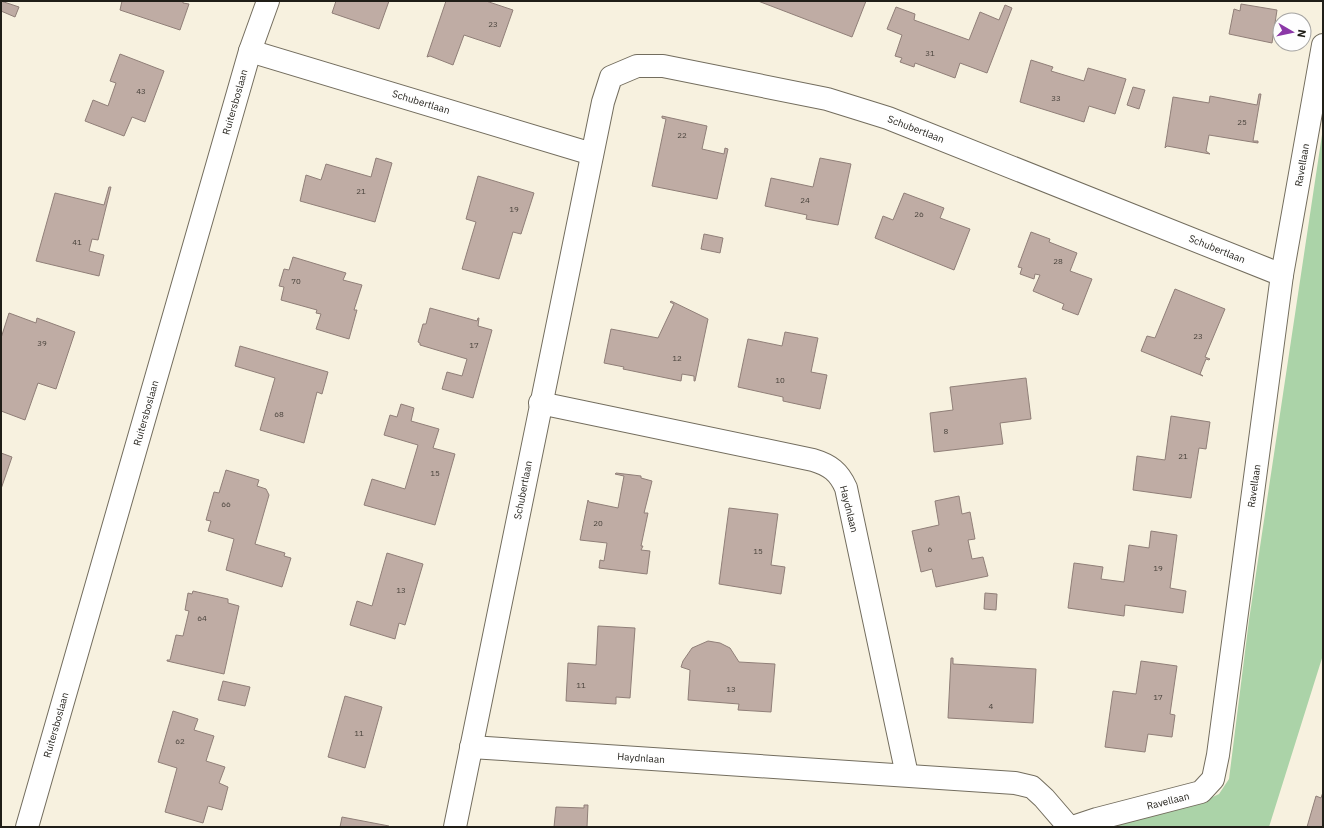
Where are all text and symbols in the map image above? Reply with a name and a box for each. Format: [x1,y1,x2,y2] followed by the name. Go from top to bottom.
[1272,12,1312,52] north arrow
[488,19,498,29] house number: 23
[1294,29,1309,39] text: N
[925,48,935,58] house number: 31
[219,68,251,136] street label: Ruitersboslaan
[136,86,146,96] house number: 43
[391,87,451,117] street label: Schubertlaan
[1051,93,1061,103] house number: 33
[886,112,946,146] street label: Schubertlaan
[1237,117,1247,127] house number: 25
[677,130,687,140] house number: 22
[1292,142,1312,188] street label: Ravellaan
[356,186,366,196] house number: 21
[800,195,810,205] house number: 24
[509,204,519,214] house number: 19
[914,209,924,219] house number: 26
[1187,232,1247,266] street label: Schubertlaan
[72,237,82,247] house number: 41
[1053,256,1063,266] house number: 28
[291,276,301,286] house number: 70
[1193,331,1203,341] house number: 23
[37,338,47,348] house number: 39
[469,340,479,350] house number: 17
[672,353,682,363] house number: 12
[775,375,785,385] house number: 10
[130,379,162,447] street label: Ruitersboslaan
[274,409,284,419] house number: 68
[944,426,949,436] house number: 8
[1178,451,1188,461] house number: 21
[511,459,535,521] street label: Schubertlaan
[1245,463,1263,509] street label: Ravellaan
[430,468,440,478] house number: 15
[837,484,861,534] street label: Haydnlaan
[221,499,231,509] house number: 66
[593,518,603,528] house number: 20
[928,544,933,554] house number: 6
[753,546,763,556] house number: 15
[1153,563,1163,573] house number: 19
[396,585,406,595] house number: 13
[197,613,207,623] house number: 64
[576,680,586,690] house number: 11
[726,684,736,694] house number: 13
[40,691,72,759] street label: Ruitersboslaan
[1153,692,1163,702] house number: 17
[989,701,994,711] house number: 4
[354,728,364,738] house number: 11
[175,736,185,746] house number: 62
[617,750,665,766] street label: Haydnlaan
[1145,789,1191,813] street label: Ravellaan

